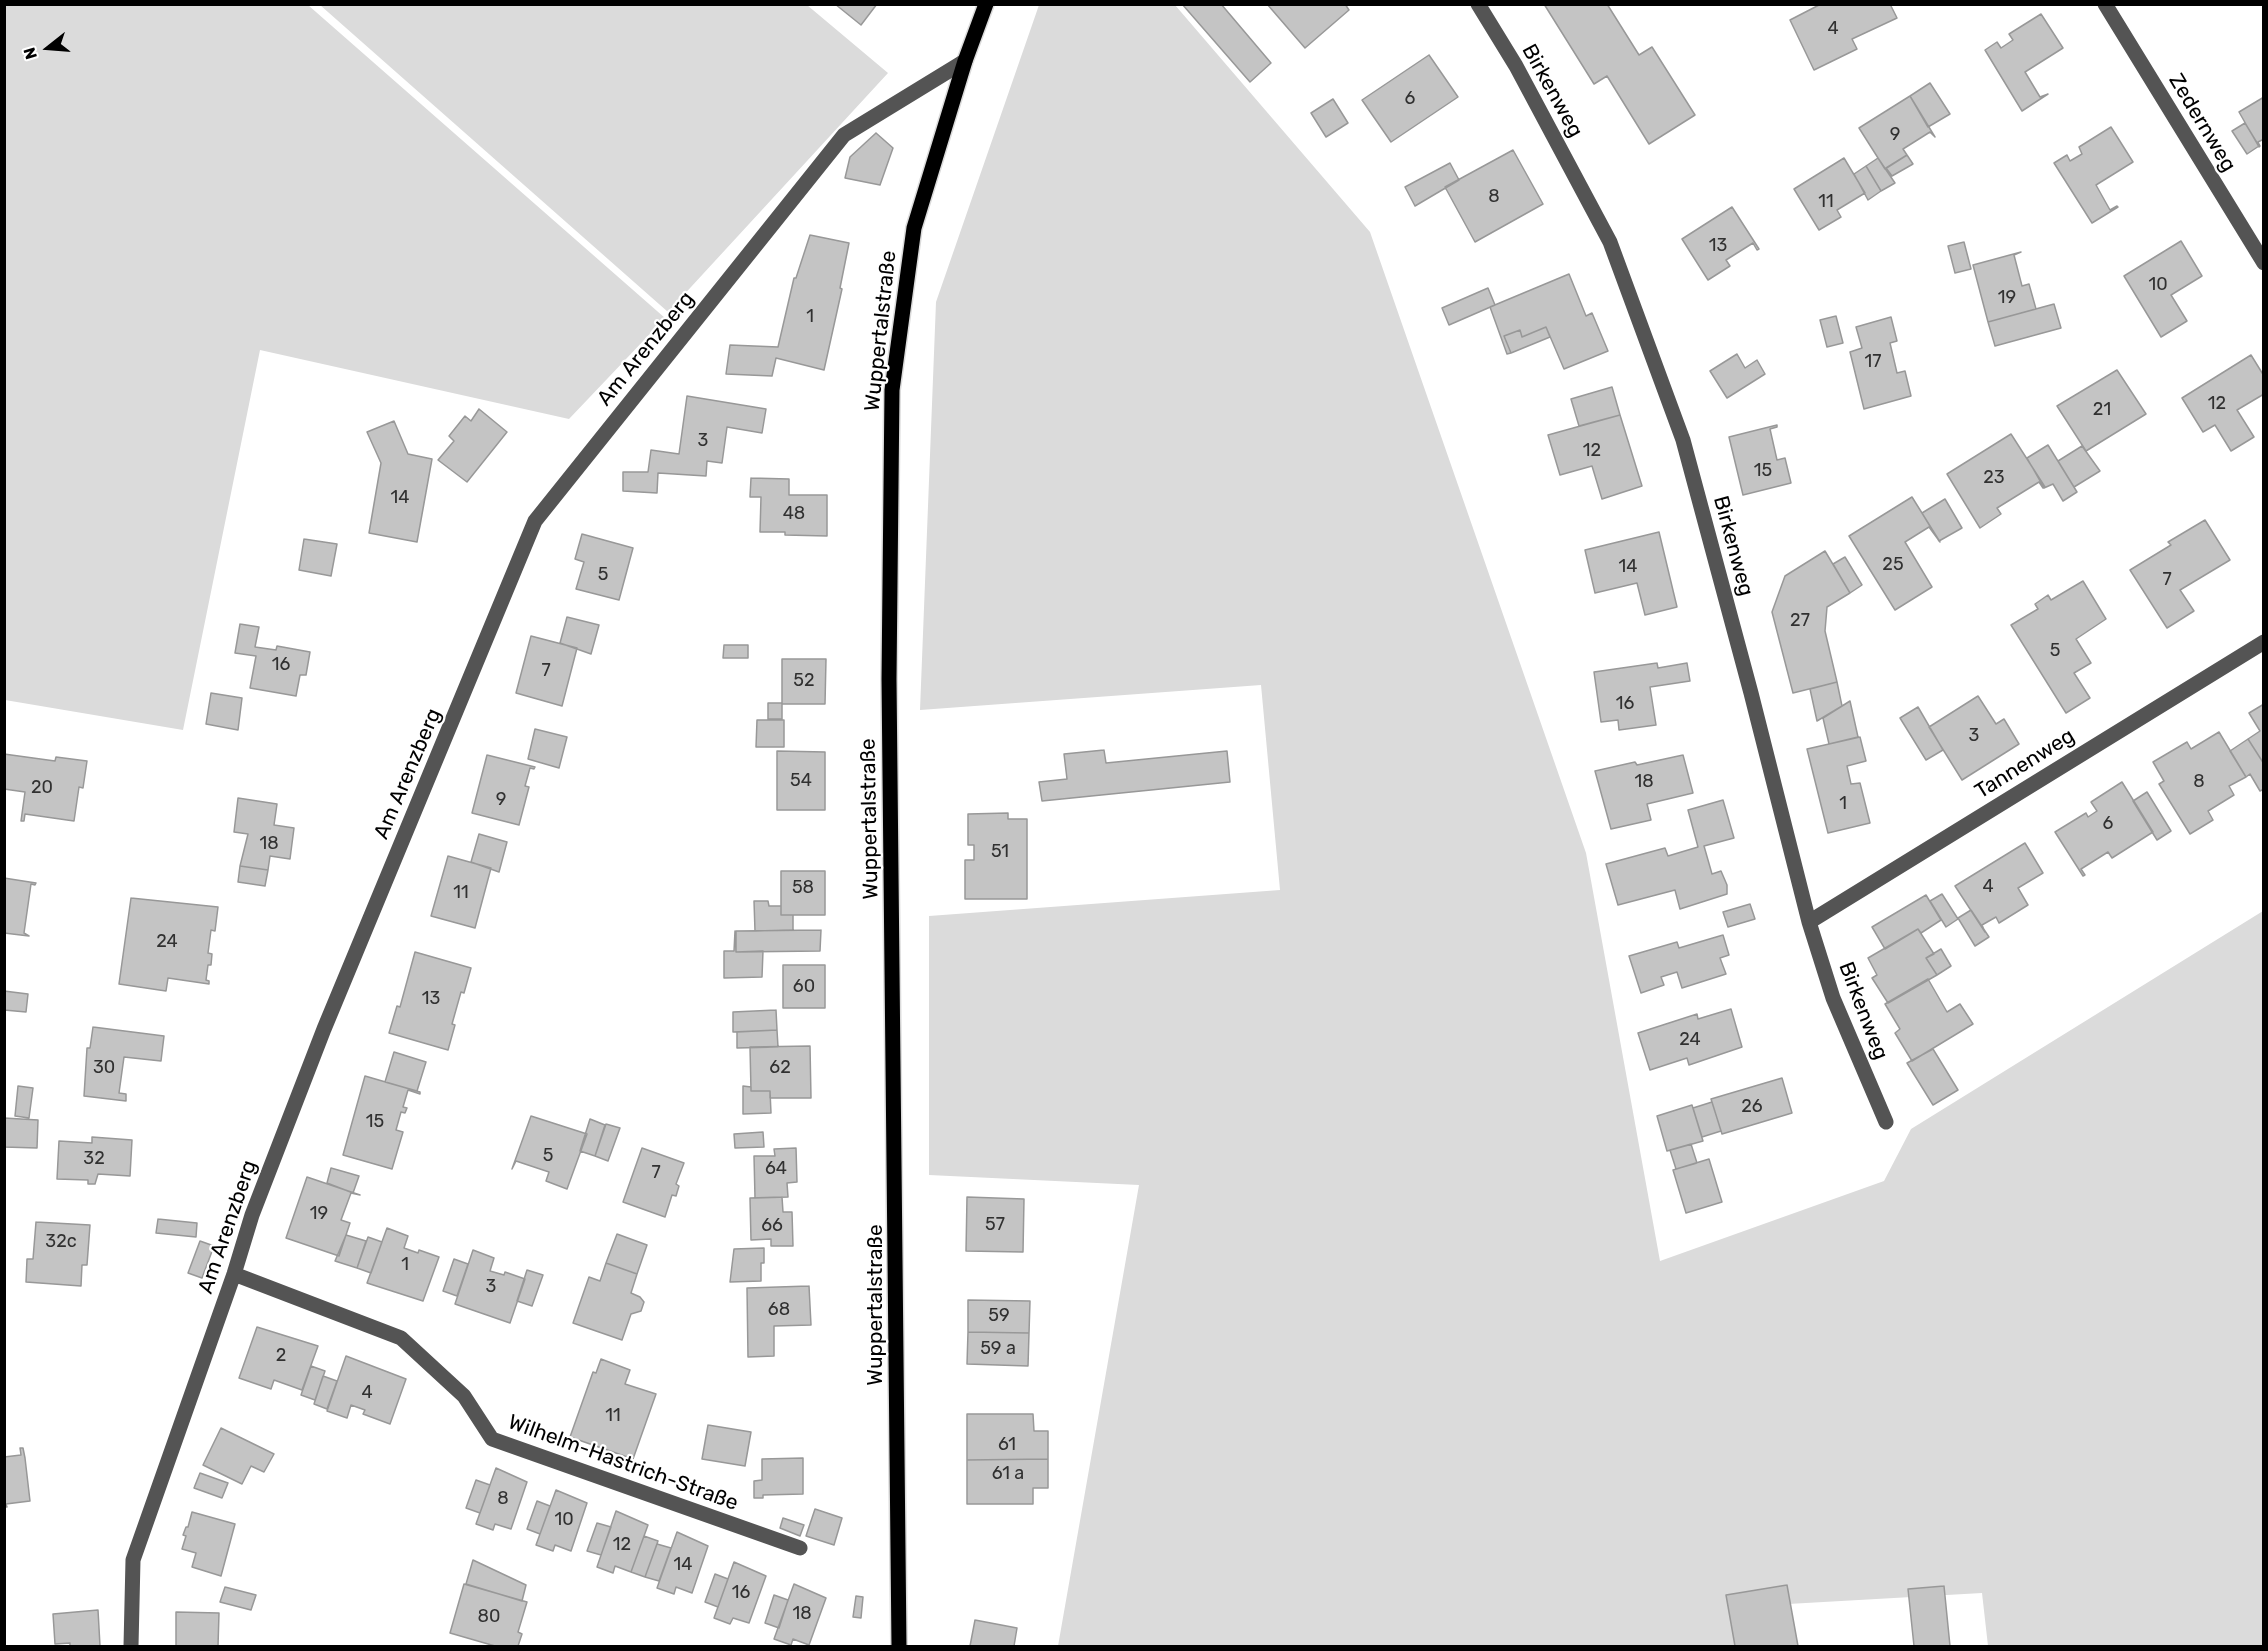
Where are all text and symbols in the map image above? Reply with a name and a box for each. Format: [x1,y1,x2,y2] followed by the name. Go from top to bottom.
[18,18,78,78] north arrow
[1827,18,1839,40] house number: 4
[1516,40,1588,142] street label: Birkenweg
[20,45,41,62] text: N
[2163,69,2241,177] street label: Zedernweg
[1405,88,1415,110] house number: 6
[1890,124,1900,146] house number: 9
[1488,186,1500,208] house number: 8
[1818,191,1834,213] house number: 11
[1709,235,1727,257] house number: 13
[860,249,902,413] street label: Wuppertalstraße
[2148,274,2168,296] house number: 10
[592,287,700,411] street label: Am Arenzberg
[1998,287,2016,309] house number: 19
[806,306,814,328] house number: 1
[1865,351,1881,373] house number: 17
[2208,393,2226,415] house number: 12
[2093,399,2111,421] house number: 21
[698,430,708,452] house number: 3
[1583,440,1601,462] house number: 12
[1754,460,1772,482] house number: 15
[1983,467,2005,489] house number: 23
[391,487,409,509] house number: 14
[1708,493,1758,599] street label: Birkenweg
[783,503,805,525] house number: 48
[1882,554,1904,576] house number: 25
[1619,556,1637,578] house number: 14
[598,564,608,586] house number: 5
[2162,569,2172,591] house number: 7
[1790,610,1810,632] house number: 27
[2050,640,2060,662] house number: 5
[272,654,290,676] house number: 16
[541,660,551,682] house number: 7
[793,670,815,692] house number: 52
[1616,693,1634,715] house number: 16
[369,705,447,843] street label: Am Arenzberg
[1971,724,2079,804] street label: Tannenweg
[1969,725,1979,747] house number: 3
[856,738,884,900] street label: Wuppertalstraße
[790,770,812,792] house number: 54
[1634,771,1654,793] house number: 18
[2193,771,2205,793] house number: 8
[31,777,53,799] house number: 20
[496,789,506,811] house number: 9
[1839,793,1847,815] house number: 1
[2103,813,2113,835] house number: 6
[259,833,279,855] house number: 18
[991,841,1009,863] house number: 51
[1982,876,1994,898] house number: 4
[792,877,814,899] house number: 58
[453,882,469,904] house number: 11
[156,931,178,953] house number: 24
[1833,959,1893,1063] street label: Birkenweg
[793,976,815,998] house number: 60
[422,988,440,1010] house number: 13
[1679,1029,1701,1051] house number: 24
[93,1057,115,1079] house number: 30
[769,1057,791,1079] house number: 62
[1741,1096,1763,1118] house number: 26
[366,1111,384,1133] house number: 15
[543,1145,553,1167] house number: 5
[83,1148,105,1170] house number: 32
[193,1157,263,1297] street label: Am Arenzberg
[765,1158,787,1180] house number: 64
[651,1162,661,1184] house number: 7
[310,1203,328,1225] house number: 19
[985,1214,1005,1236] house number: 57
[761,1215,783,1237] house number: 66
[863,1224,889,1386] street label: Wuppertalstraße
[45,1231,77,1253] house number: 32c
[401,1254,409,1276] house number: 1
[486,1276,496,1298] house number: 3
[768,1299,790,1321] house number: 68
[988,1305,1010,1327] house number: 59
[980,1338,1016,1360] house number: 59 a
[276,1345,286,1367] house number: 2
[361,1382,373,1404] house number: 4
[605,1405,621,1427] house number: 11
[505,1410,741,1516] street label: Wilhelm-Hastrich-Straße
[998,1434,1016,1456] house number: 61
[992,1463,1024,1485] house number: 61 a
[497,1488,509,1510] house number: 8
[554,1509,574,1531] house number: 10
[613,1534,631,1556] house number: 12
[674,1554,692,1576] house number: 14
[732,1582,750,1604] house number: 16
[792,1603,812,1625] house number: 18
[478,1606,500,1628] house number: 80

